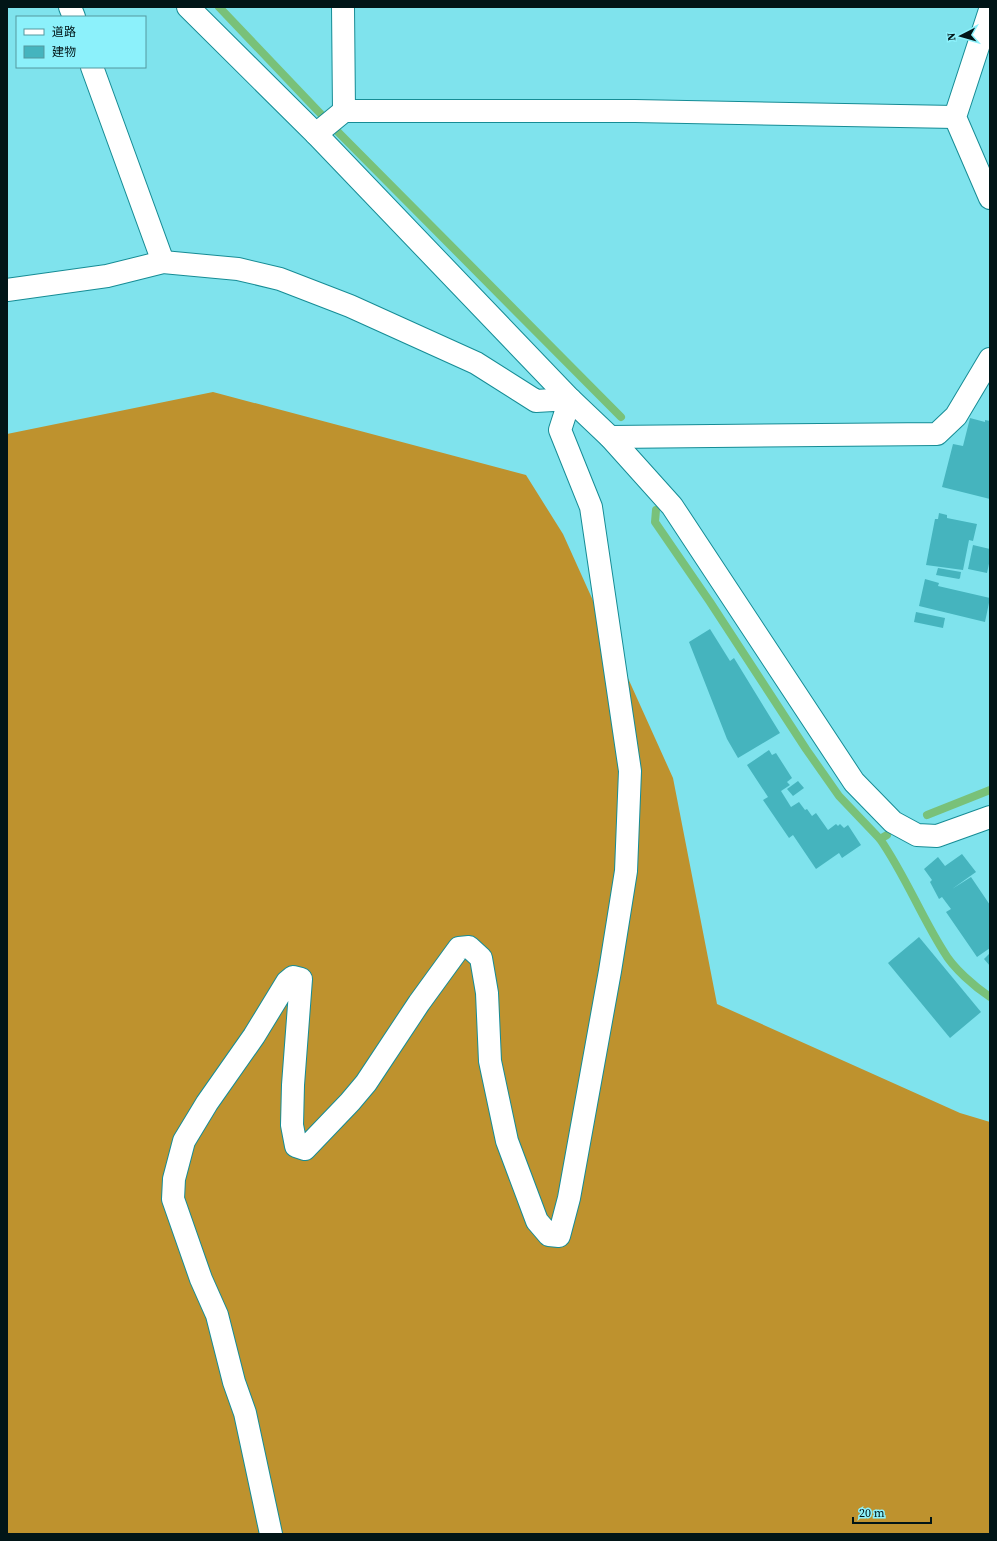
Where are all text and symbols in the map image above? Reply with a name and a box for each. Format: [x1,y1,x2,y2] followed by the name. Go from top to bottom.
[16,16,146,68] legend
[941,16,981,56] north arrow
[52,24,76,40] text: 道路
[944,32,959,42] text: N
[52,44,76,60] text: 建物
[853,1499,931,1525] scale bar
[859,1505,885,1521] text: 20 m

